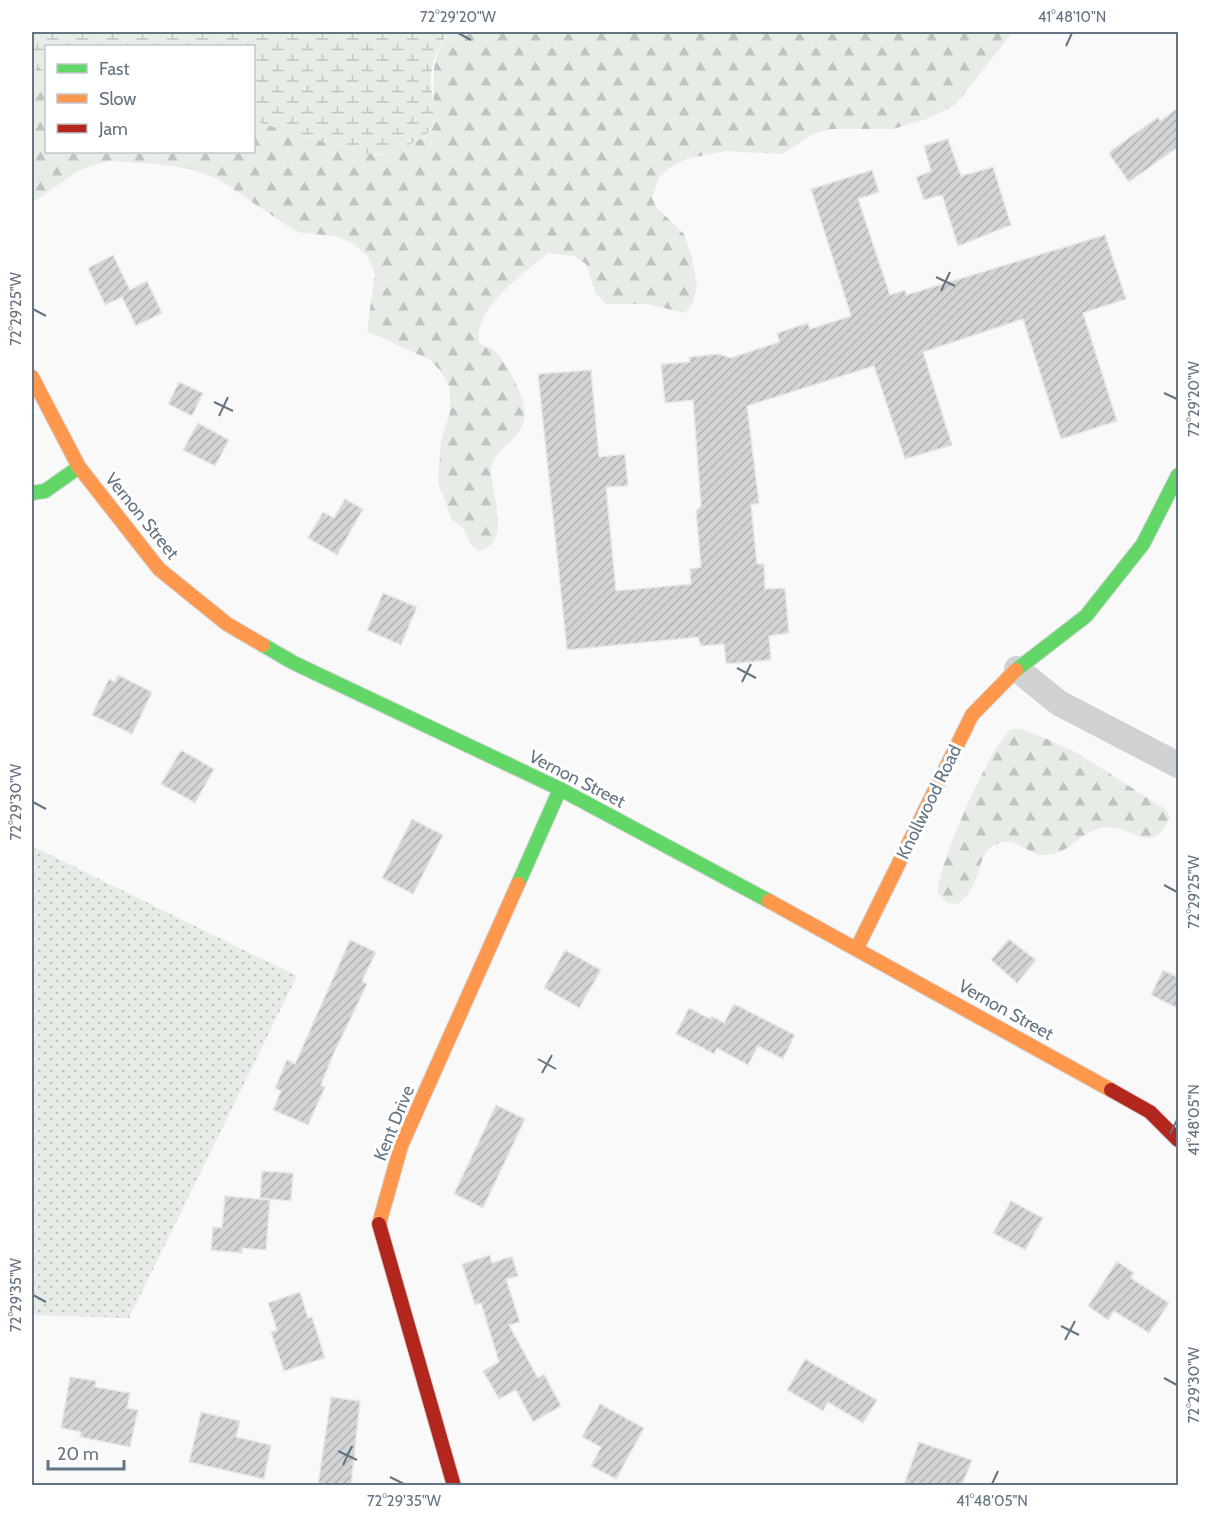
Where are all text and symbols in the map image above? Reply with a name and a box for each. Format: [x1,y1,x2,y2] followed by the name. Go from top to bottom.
[420,8,497,26] text: 72°29'20"W
[1038,8,1106,26] text: 41°48'10"N
[45,45,255,153] legend
[99,58,130,80] text: Fast
[99,88,136,110] text: Slow
[98,118,128,140] text: Jam
[7,271,25,346] text: 72°29'25"W
[1185,360,1203,437] text: 72°29'20"W
[100,468,184,564] street label: Vernon Street
[892,741,966,863] street label: Knollwood Road
[525,745,629,813] street label: Vernon Street
[7,763,25,840] text: 72°29'30"W
[1185,854,1203,929] text: 72°29'25"W
[955,975,1057,1045] street label: Vernon Street
[369,1082,419,1164] street label: Kent Drive
[1185,1084,1203,1156] text: 41°48'05"N
[7,1257,25,1332] text: 72°29'35"W
[1185,1346,1203,1423] text: 72°29'30"W
[48,1433,124,1471] scale bar
[57,1443,99,1465] text: 20 m
[367,1492,442,1510] text: 72°29'35"W
[956,1492,1028,1510] text: 41°48'05"N

